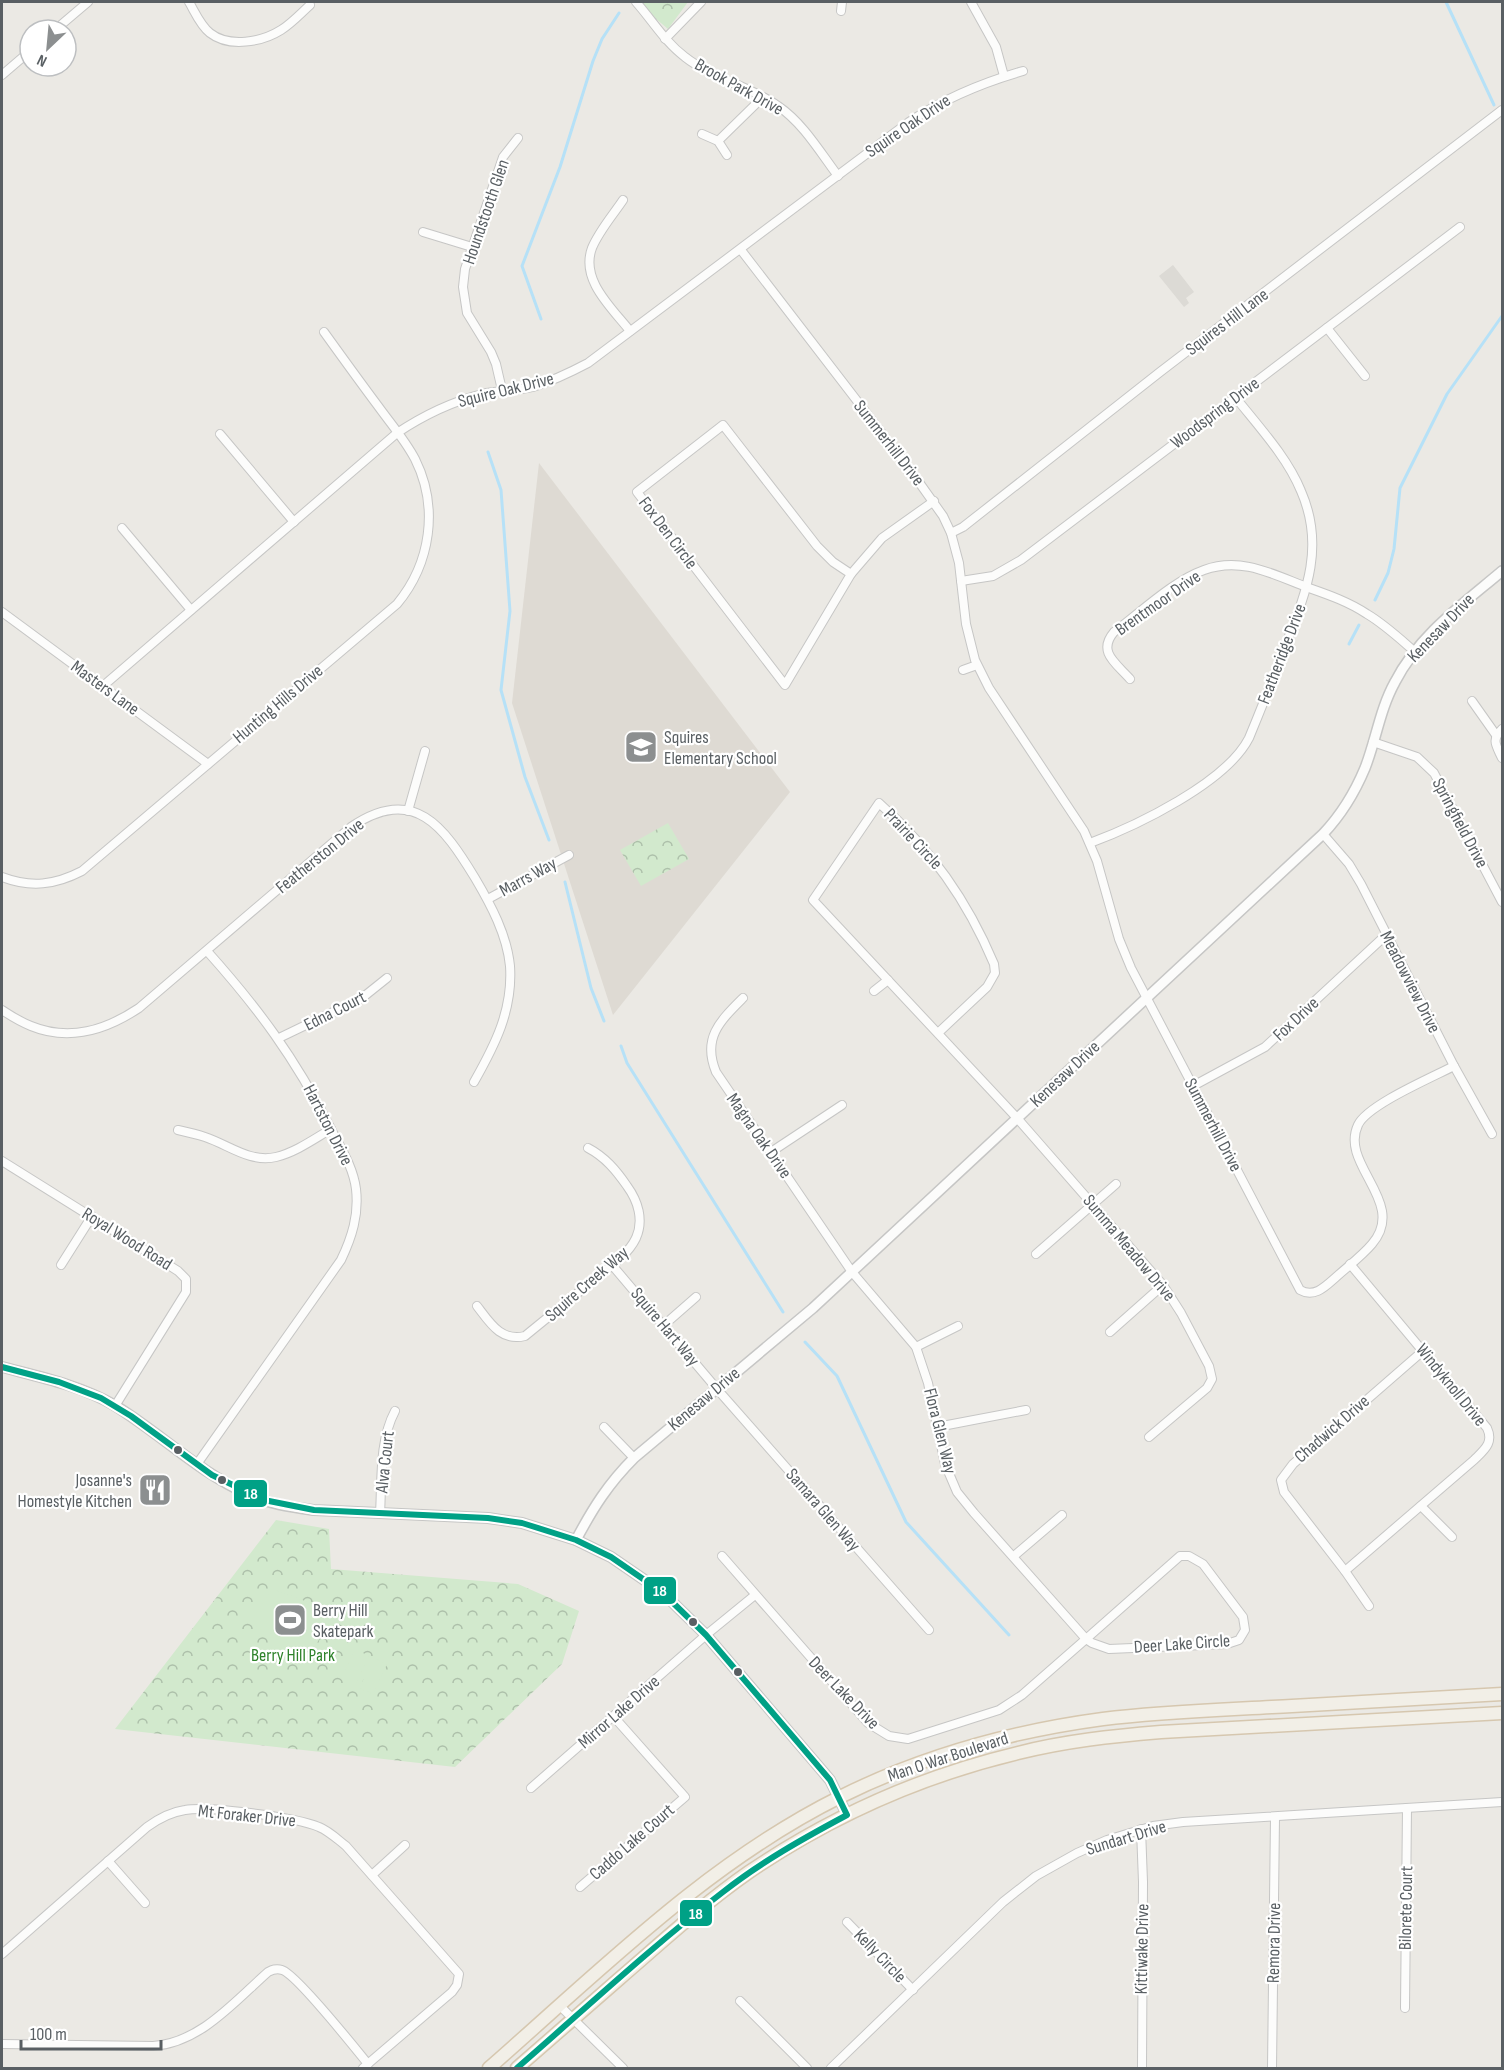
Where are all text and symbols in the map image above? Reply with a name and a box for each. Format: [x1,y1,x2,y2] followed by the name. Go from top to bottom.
[18,18,78,78] north arrow
[34,50,50,71] text: N
[691,54,787,120] street label: Brook Park Drive
[862,90,954,162] street label: Squire Oak Drive
[458,157,514,267] street label: Houndstooth Glen
[1182,284,1272,360] street label: Squires Hill Lane
[456,368,556,412] street label: Squire Oak Drive
[1167,373,1263,453] street label: Woodspring Drive
[849,396,929,490] street label: Summerhill Drive
[634,493,702,573] street label: Fox Den Circle
[1111,566,1205,640] street label: Brentmoor Drive
[1403,589,1479,667] street label: Kenesaw Drive
[1253,601,1311,707] street label: Featheridge Drive
[67,656,143,720] street label: Masters Lane
[229,660,327,748] street label: Hunting Hills Drive
[664,727,777,769] place label: Squires Elementary School
[623,729,659,765] school or university icon: Squires Elementary School
[1428,774,1492,872] street label: Springfield Drive
[879,804,947,874] street label: Prairie Circle
[272,814,368,898] street label: Featherston Drive
[496,853,560,901] street label: Marrs Way
[1375,927,1445,1037] street label: Meadowview Drive
[300,986,370,1036] street label: Edna Court
[1269,993,1323,1045] street label: Fox Drive
[1026,1036,1104,1112] street label: Kenesaw Drive
[1180,1075,1246,1175] street label: Summerhill Drive
[299,1081,357,1169] street label: Hartston Drive
[722,1089,796,1183] street label: Magna Oak Drive
[1078,1191,1180,1305] street label: Summa Meadow Drive
[78,1203,176,1275] street label: Royal Wood Road
[541,1242,633,1326] street label: Squire Creek Way
[626,1284,704,1370] street label: Squire Hart Way
[1411,1339,1491,1431] street label: Windyknoll Drive
[664,1363,744,1435] street label: Kenesaw Drive
[919,1386,961,1476] street label: Flora Glen Way
[1290,1391,1374,1467] street label: Chadwick Drive
[371,1429,399,1495] street label: Alva Court
[172,1444,184,1456] unlabelled marker
[781,1464,865,1556] street label: Samara Glen Way
[17,1470,132,1512] place label: Josanne's Homestyle Kitchen
[137,1472,173,1508] restaurant icon: Josanne's Homestyle Kitchen
[216,1474,228,1486] unlabelled marker
[233,1479,268,1508] line badge: 18
[244,1485,258,1504] text: 18
[643,1576,677,1605] line badge: 18
[653,1582,667,1601] text: 18
[313,1600,374,1642] place label: Berry Hill Skatepark
[272,1602,308,1638] sports icon: Berry Hill Skatepark
[687,1616,699,1628] unlabelled marker
[1133,1630,1231,1658] street label: Deer Lake Circle
[251,1645,335,1666] park label: Berry Hill Park
[804,1652,884,1734] street label: Deer Lake Drive
[732,1666,744,1678] unlabelled marker
[574,1671,664,1753] street label: Mirror Lake Drive
[885,1728,1011,1786] street label: Man O War Boulevard
[585,1799,679,1885] street label: Caddo Lake Court
[197,1800,297,1832] street label: Mt Foraker Drive
[1083,1816,1169,1860] street label: Sundart Drive
[1395,1865,1417,1950] street label: Bilorete Court
[679,1899,713,1927] line badge: 18
[1131,1903,1153,1995] street label: Kittiwake Drive
[1263,1903,1285,1983] street label: Remora Drive
[689,1905,703,1924] text: 18
[849,1925,911,1987] street label: Kelly Circle
[21,2013,160,2051] scale bar
[30,2024,67,2045] text: 100 m

